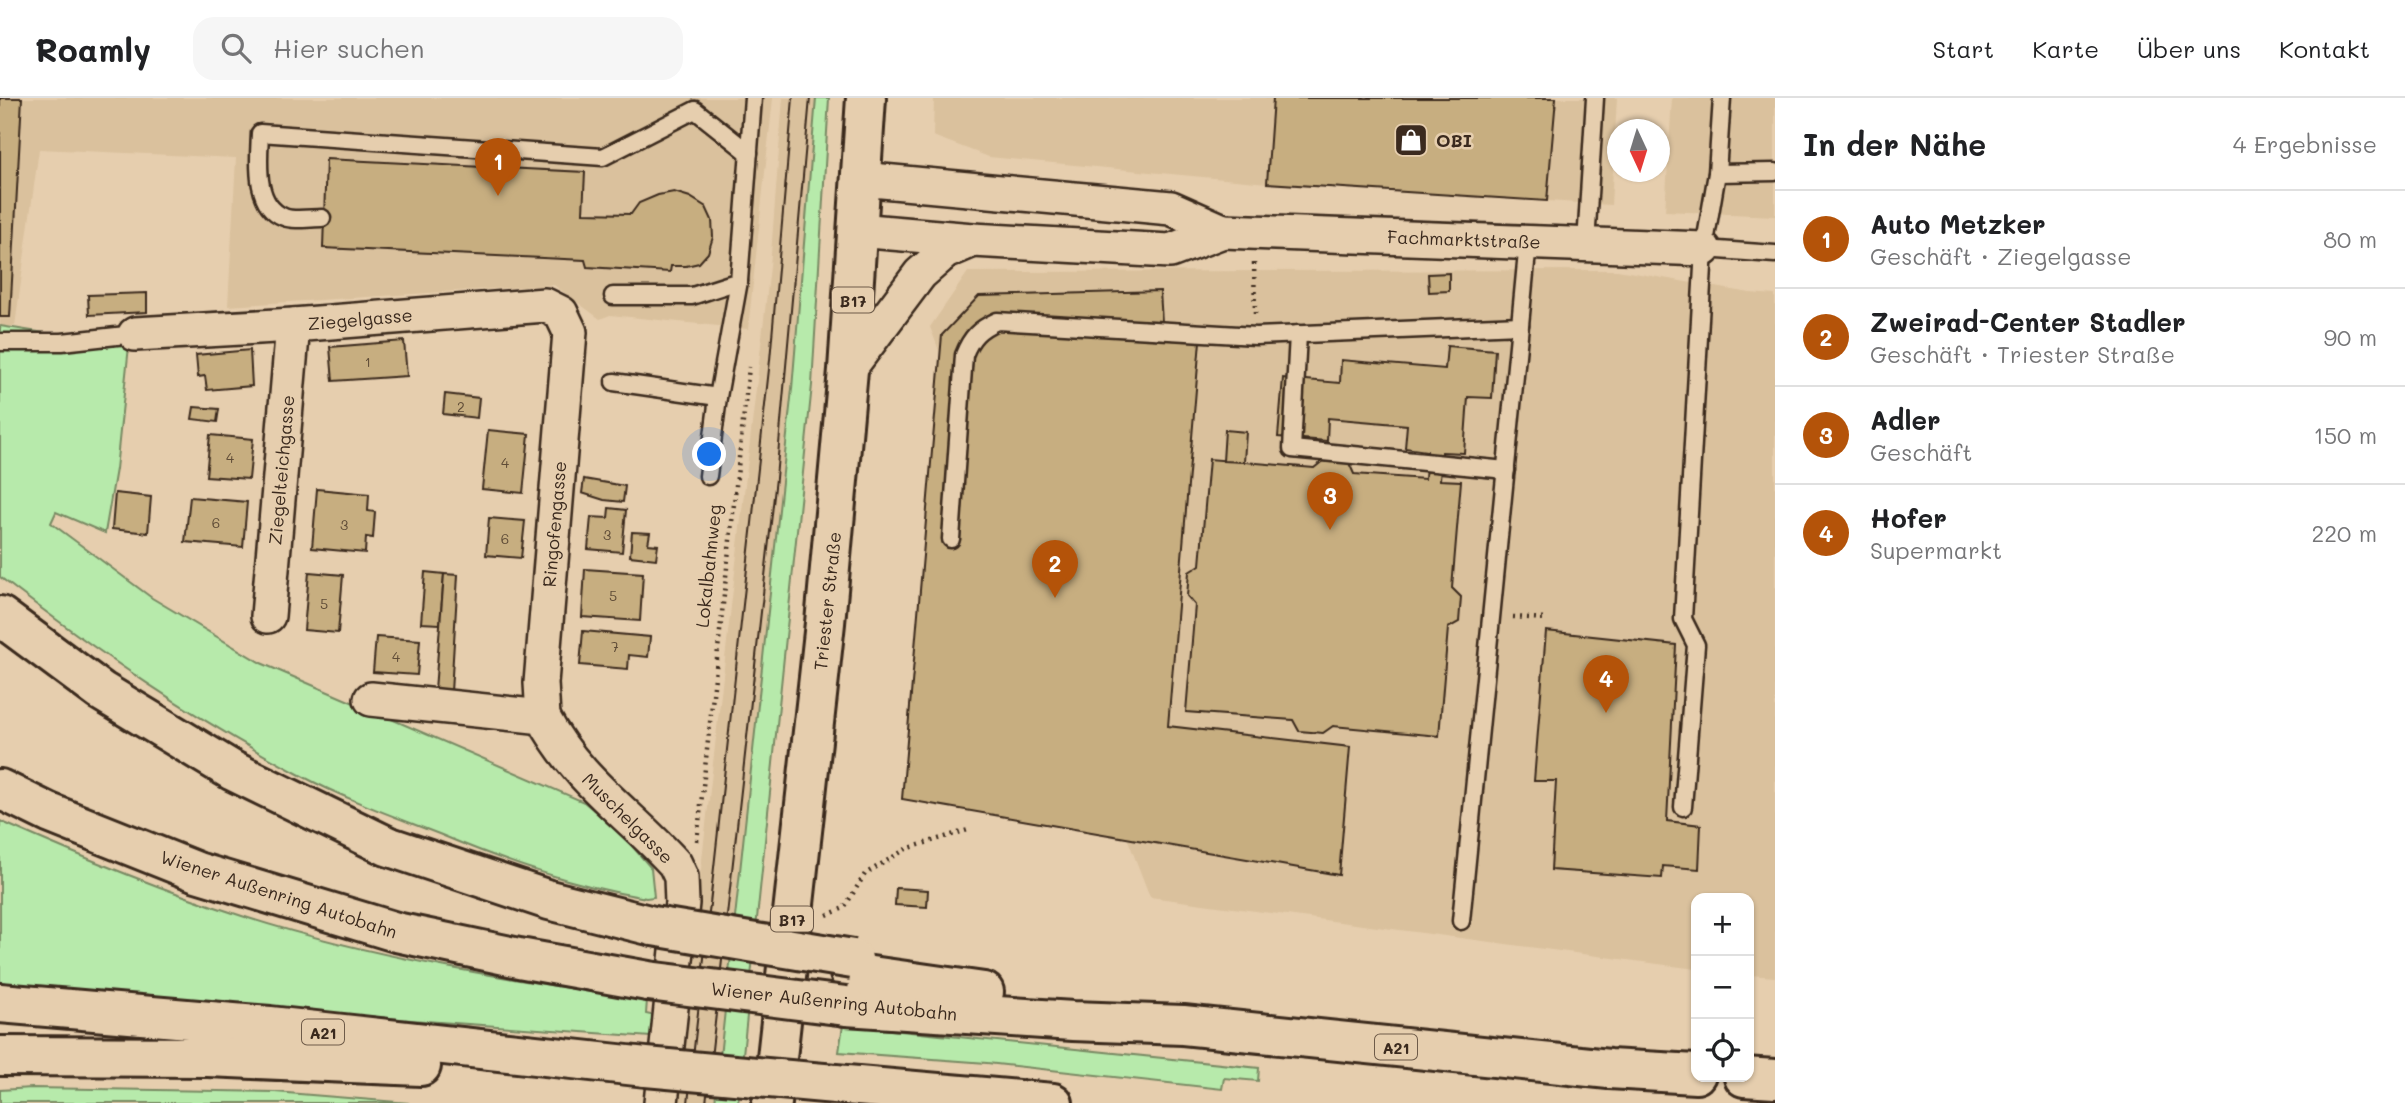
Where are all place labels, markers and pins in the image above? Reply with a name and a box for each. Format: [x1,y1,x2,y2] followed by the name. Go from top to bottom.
[1392,121,1430,159] shop icon: OBI
[1436,128,1472,152] place label: OBI
[475,138,521,196] pin: 1
[1307,472,1353,530] pin: 3
[1032,540,1078,598] pin: 2
[1583,655,1629,713] pin: 4

